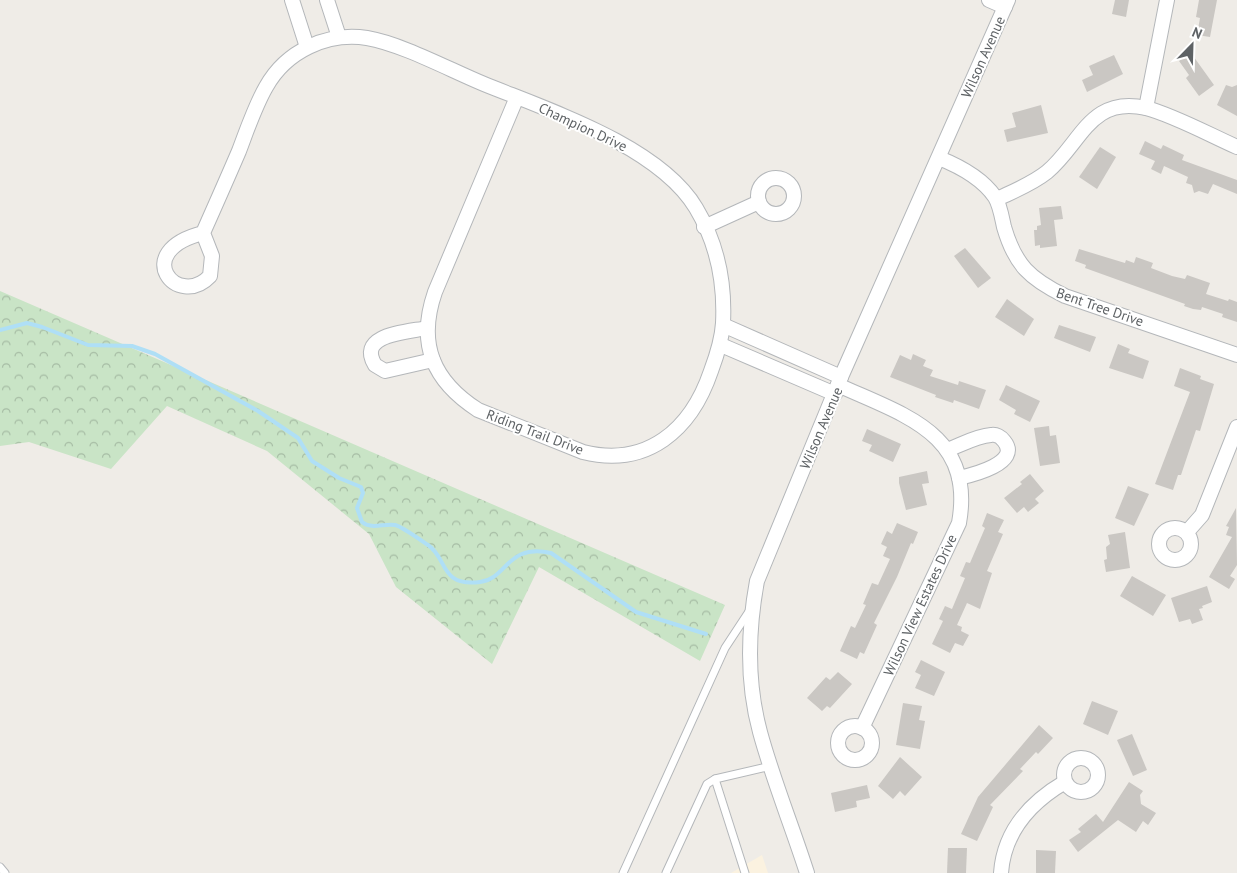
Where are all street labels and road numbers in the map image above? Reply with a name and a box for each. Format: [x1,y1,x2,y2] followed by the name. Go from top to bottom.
[957,13,1009,101] street label: Wilson Avenue
[536,99,630,155] street label: Champion Drive
[1054,284,1146,330] street label: Bent Tree Drive
[796,384,846,472] street label: Wilson Avenue
[484,405,586,459] street label: Riding Trail Drive
[879,531,961,679] street label: Wilson View Estates Drive

